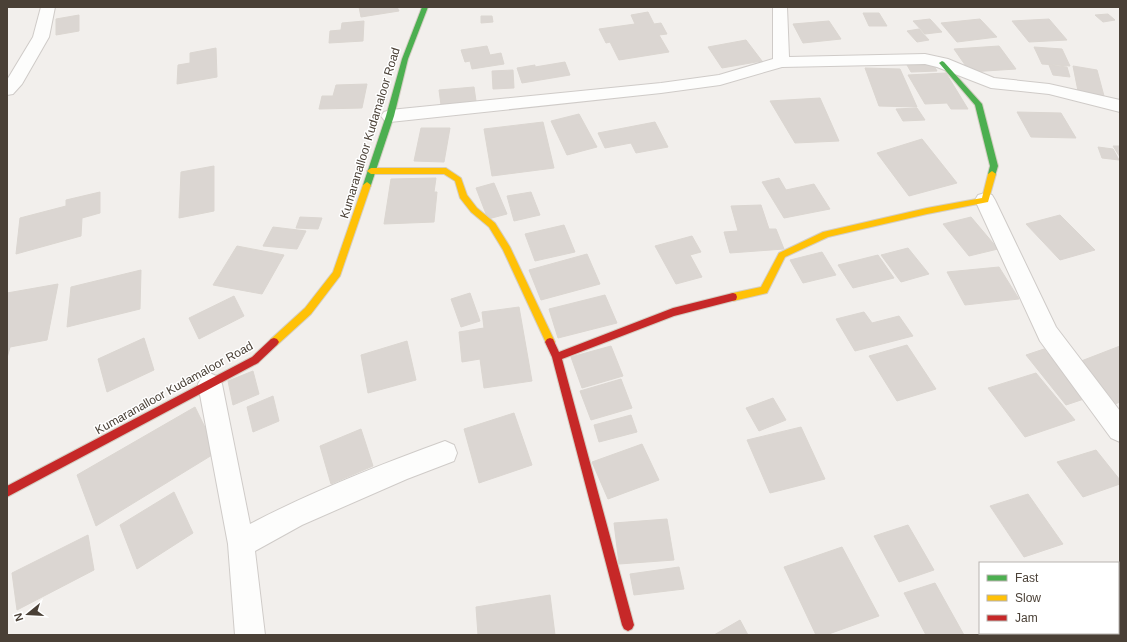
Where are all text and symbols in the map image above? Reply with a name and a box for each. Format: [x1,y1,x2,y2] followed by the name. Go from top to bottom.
[337,46,403,220] street label: Kumaranalloor Kudamaloor Road
[93,339,255,437] street label: Kumaranalloor Kudamaloor Road
[979,562,1119,634] legend
[1015,571,1039,585] text: Fast
[1015,591,1041,605] text: Slow
[8,594,48,634] north arrow
[12,611,25,623] text: N
[1015,611,1038,625] text: Jam

